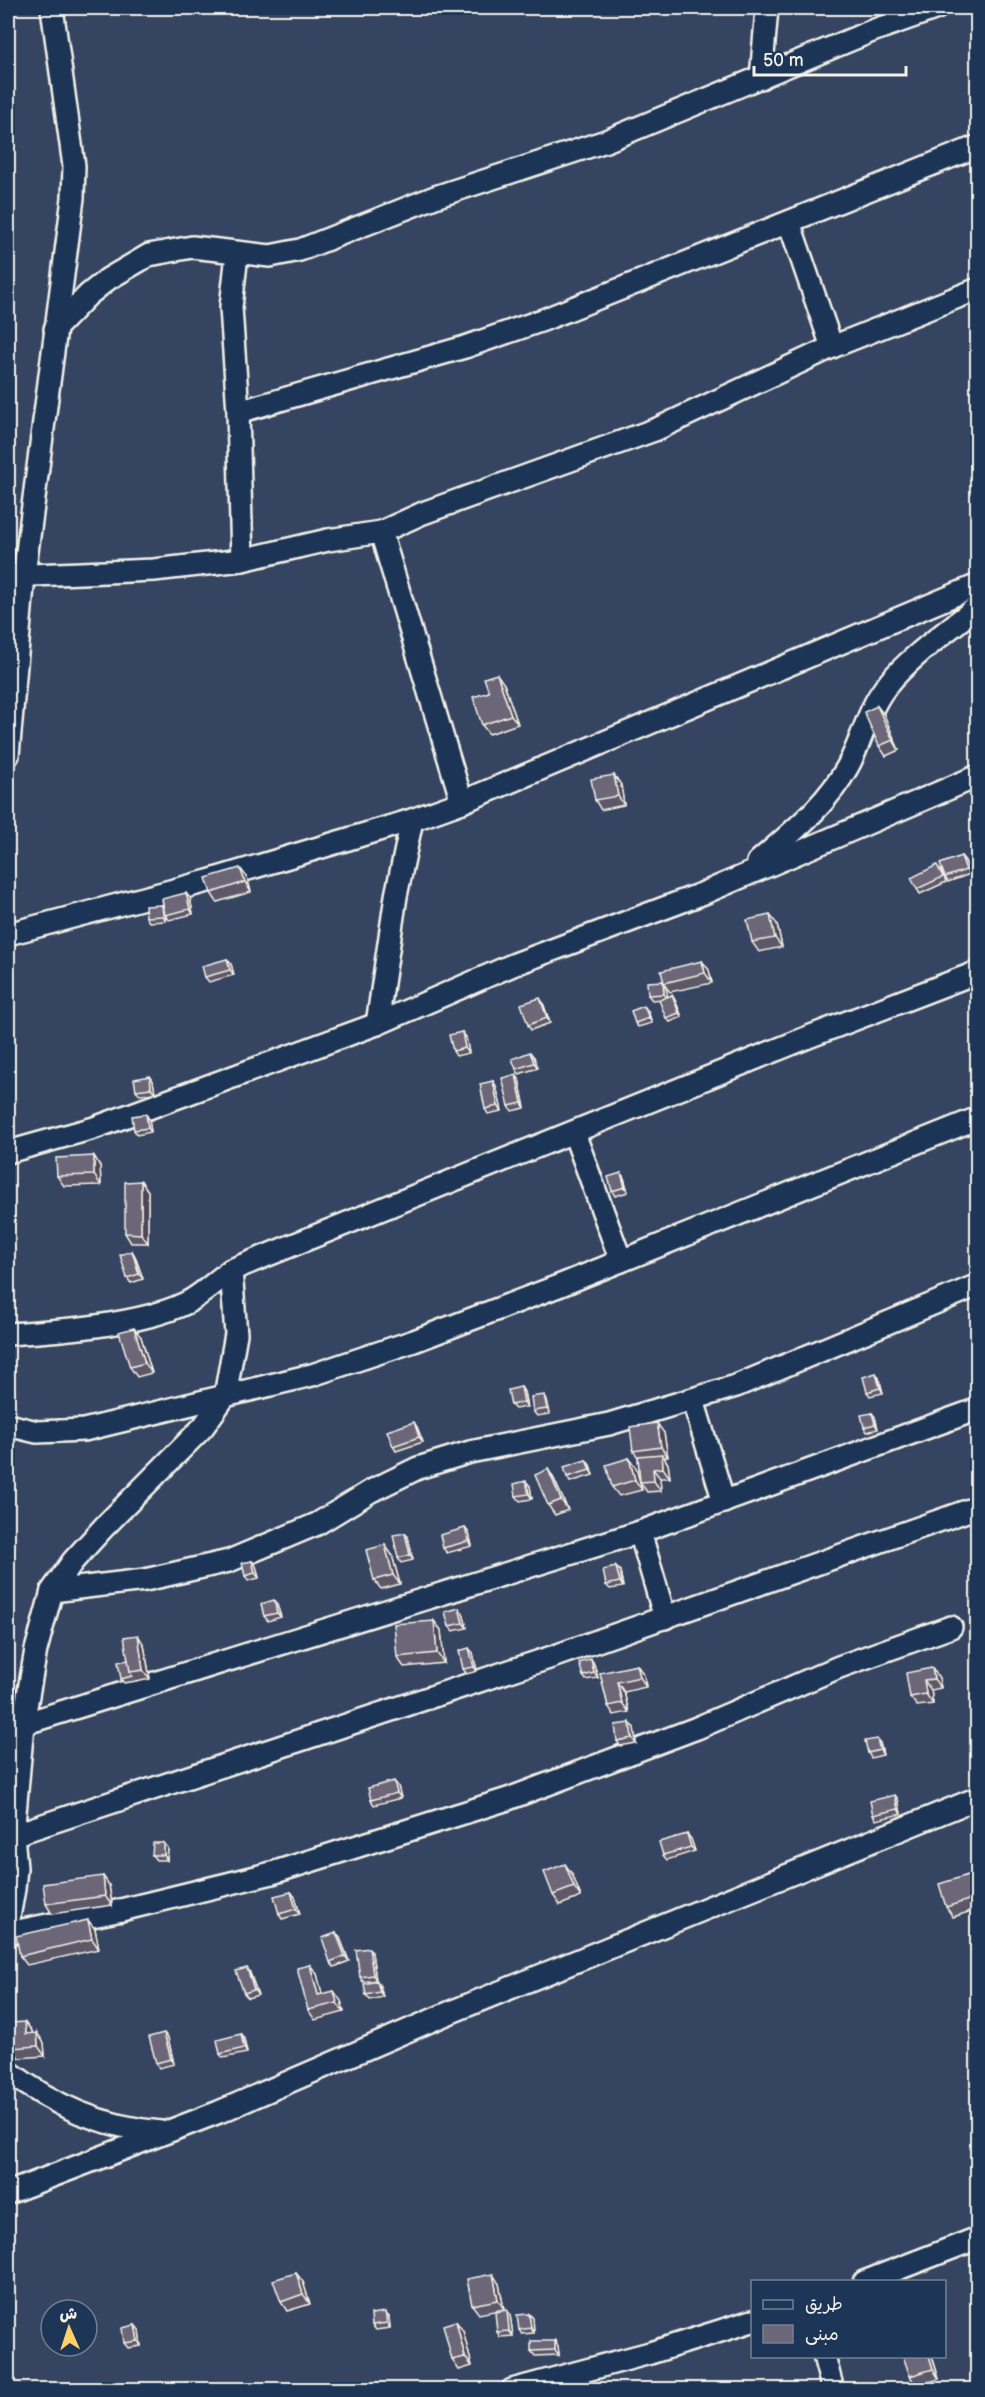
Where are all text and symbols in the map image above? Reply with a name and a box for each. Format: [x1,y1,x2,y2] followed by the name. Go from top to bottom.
[754,39,906,77] scale bar
[763,50,804,71] text: 50 m
[751,2280,946,2358] legend
[805,2294,843,2315] text: طريق
[39,2298,99,2358] north arrow
[59,2305,78,2324] text: ش
[805,2324,839,2345] text: مبنى

